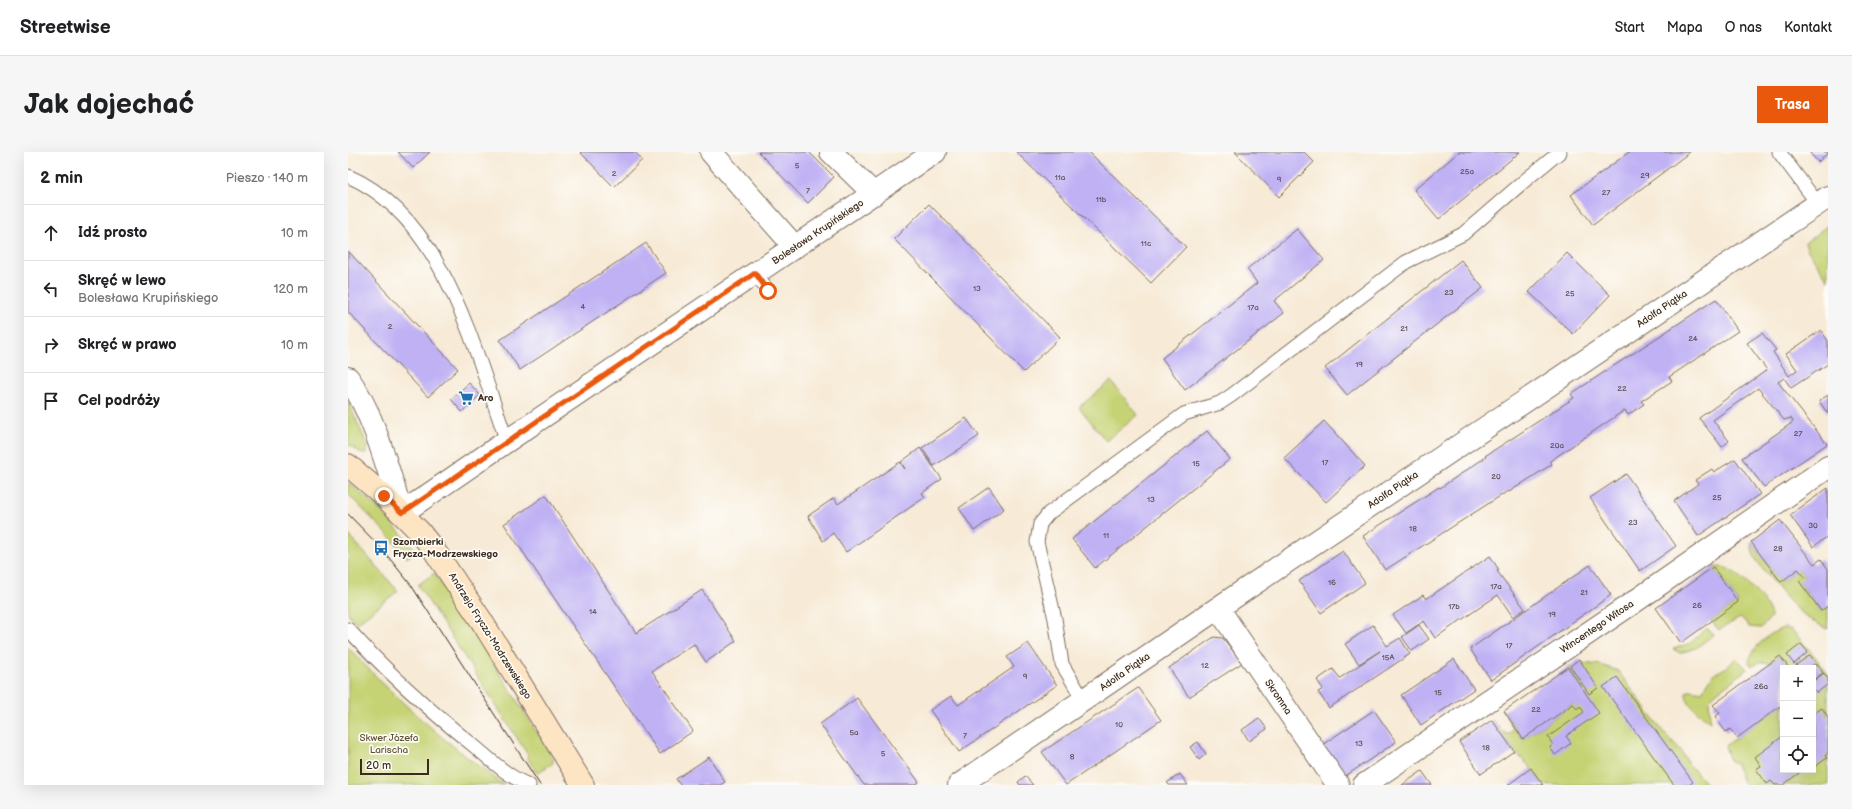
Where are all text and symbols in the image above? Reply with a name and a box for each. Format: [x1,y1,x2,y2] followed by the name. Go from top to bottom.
[20,16,111,39] text: Streetwise
[1615,19,1645,36] text: Start
[1667,19,1703,36] text: Mapa
[1725,19,1762,36] text: O nas
[1784,19,1832,36] text: Kontakt
[1757,86,1828,123] button: Trasa
[24,88,194,121] text: Jak dojechać
[795,161,800,170] house number: 5
[1460,167,1474,176] house number: 25a
[40,168,83,188] text: 2 min
[612,169,617,178] house number: 2
[226,170,308,186] text: Pieszo · 140 m
[1640,171,1650,180] house number: 29
[1055,173,1066,182] house number: 11a
[1277,175,1282,184] house number: 9
[806,186,810,195] house number: 7
[1602,188,1610,197] house number: 27
[1096,195,1107,204] house number: 11b
[770,197,866,267] street label: Bolesława Krupińskiego
[40,222,62,244] icon: ahead
[78,223,147,242] text: Idź prosto
[281,225,308,241] text: 10 m
[1141,239,1151,248] house number: 11c
[78,271,166,290] text: Skręć w lewo
[40,278,62,300] icon: left
[273,281,308,297] text: 120 m
[759,282,777,300] route start
[973,284,981,293] house number: 13
[1444,288,1454,297] house number: 23
[1634,288,1690,330] street label: Adolfa Piątka
[1565,289,1575,298] house number: 25
[78,290,219,306] text: Bolesława Krupińskiego
[581,302,586,311] house number: 4
[1247,303,1259,312] house number: 17a
[388,322,393,331] house number: 2
[1400,324,1408,333] house number: 21
[40,334,62,356] icon: right
[1688,334,1698,343] house number: 24
[78,335,177,354] text: Skręć w prawo
[281,337,308,353] text: 10 m
[1355,360,1363,369] house number: 19
[1617,384,1627,393] house number: 22
[457,389,475,407] supermarket icon: Aro
[40,390,62,412] icon: arrive
[78,391,160,410] text: Cel podróży
[477,392,494,404] place label: Aro
[1794,429,1802,438] house number: 27
[1550,441,1564,450] house number: 20a
[1321,458,1329,467] house number: 17
[1192,459,1200,468] house number: 15
[1365,469,1421,511] street label: Adolfa Piątka
[1491,472,1501,481] house number: 20
[375,487,393,505] route end
[1712,493,1722,502] house number: 25
[1147,495,1155,504] house number: 13
[1628,518,1638,527] house number: 23
[1808,521,1818,530] house number: 30
[1409,524,1417,533] house number: 18
[1103,531,1109,540] house number: 11
[393,536,498,560] place label: Szombierki Frycza-Modrzewskiego
[372,539,390,557] bus stop icon: Szombierki Frycza-Modrzewskiego
[1773,544,1783,553] house number: 28
[446,571,534,702] street label: Andrzeja Frycza-Modrzewskiego
[1328,578,1336,587] house number: 16
[1490,582,1502,591] house number: 17a
[1580,588,1588,597] house number: 21
[1558,598,1636,656] street label: Wincentego Witosa
[1692,601,1702,610] house number: 26
[1448,602,1460,611] house number: 17b
[589,607,597,616] house number: 14
[1548,610,1556,619] house number: 19
[1505,641,1513,650] house number: 17
[1098,650,1153,694] street label: Adolfa Piątka
[1382,653,1394,662] house number: 15A
[1201,661,1209,670] house number: 12
[1780,665,1816,773] map controls
[1780,665,1816,701] button: +
[1023,672,1028,681] house number: 9
[1262,677,1294,717] street label: Skromna
[1754,682,1769,691] house number: 26a
[1434,688,1442,697] house number: 15
[1780,701,1816,737] button: −
[1531,705,1541,714] house number: 22
[1115,720,1123,729] house number: 10
[849,728,859,737] house number: 5a
[963,731,967,740] house number: 7
[360,732,419,756] park label: Skwer Józefa Larischa
[1780,737,1816,773] button: locate
[1355,739,1363,748] house number: 13
[1482,743,1490,752] house number: 18
[881,749,886,758] house number: 5
[1070,752,1075,761] house number: 8
[360,757,429,776] scale bar
[366,759,391,772] text: 20 m

